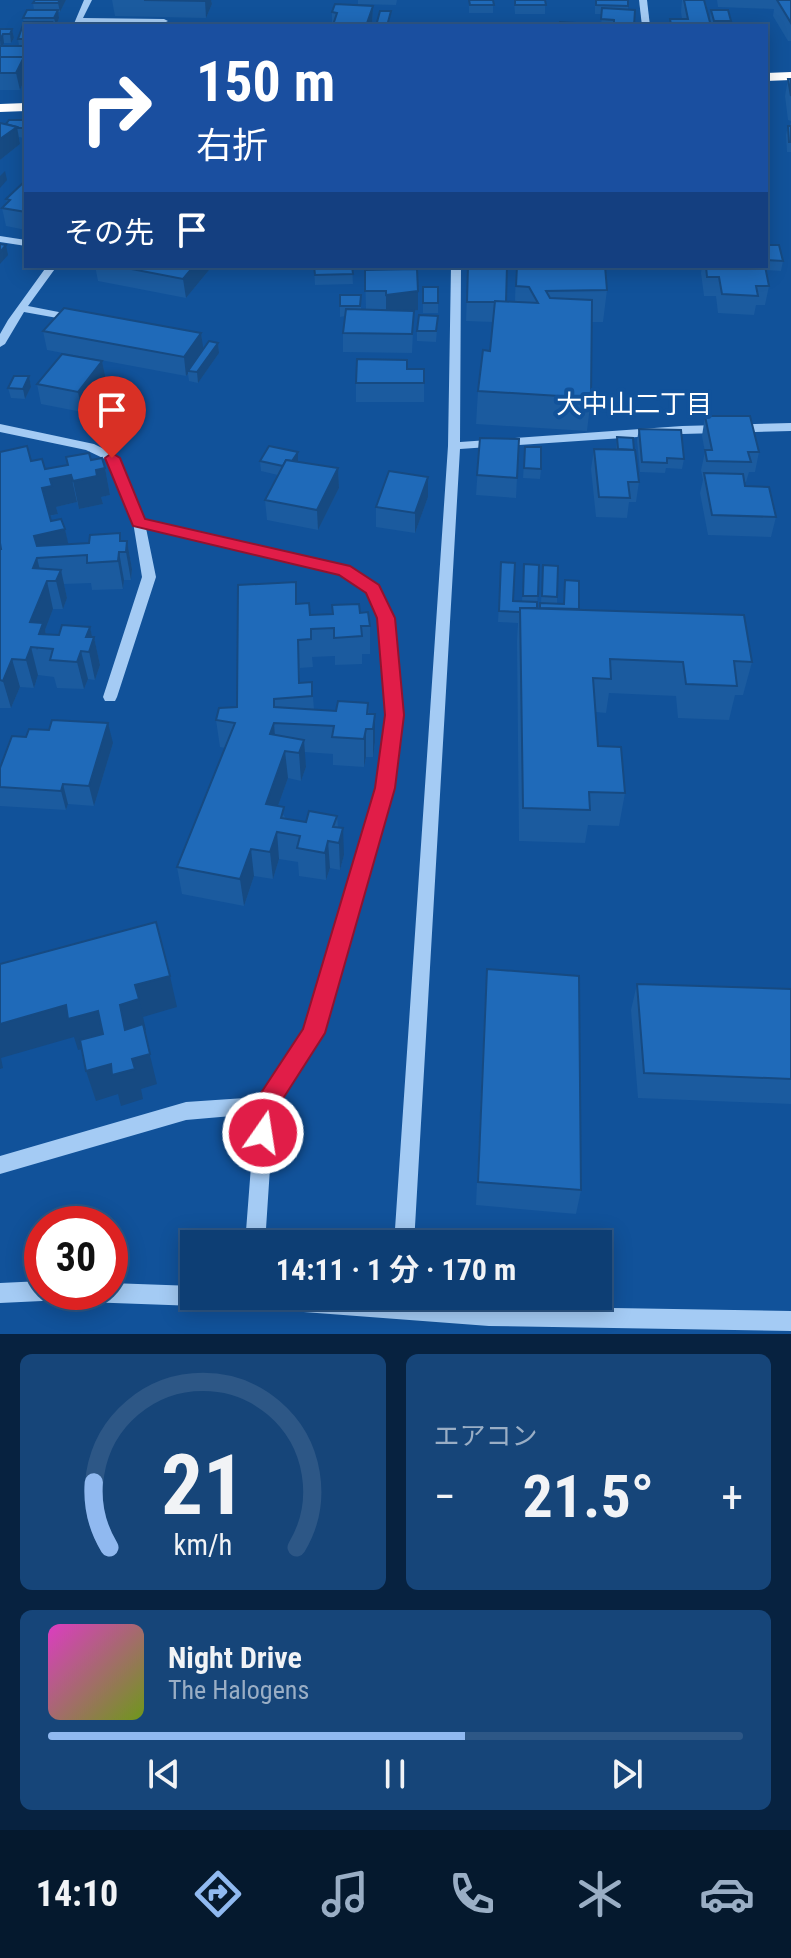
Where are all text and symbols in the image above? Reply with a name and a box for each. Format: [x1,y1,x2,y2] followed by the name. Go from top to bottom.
[196,49,335,115] text: 150 m
[64,56,168,160] icon: right
[196,125,268,167] text: 右折
[170,208,214,252] icon: arrive
[64,215,154,250] text: その先
[78,376,146,458] pin
[90,388,134,432] icon: arrive
[556,389,712,419] district label: 大中山二丁目
[221,1091,305,1175] position arrow
[24,1206,128,1310] speed limit sign: 30
[276,1252,516,1287] text: 14:11 · 1 分 · 170 m
[434,1421,538,1451] text: エアコン
[161,1437,245,1534] text: 21
[522,1461,654,1532] text: 21.5°
[434,1471,456,1523] text: −
[721,1471,743,1523] text: +
[173,1528,232,1562] text: km/h
[168,1640,302,1675] text: Night Drive
[168,1675,309,1705] text: The Halogens
[142,1752,186,1796] icon: previous
[373,1752,417,1796] icon: pause
[605,1752,649,1796] icon: next
[190,1866,246,1922] icon: directions
[317,1866,373,1922] icon: music
[444,1866,500,1922] icon: phone
[572,1866,628,1922] icon: climate
[699,1866,755,1922] icon: car
[36,1873,118,1915] text: 14:10

